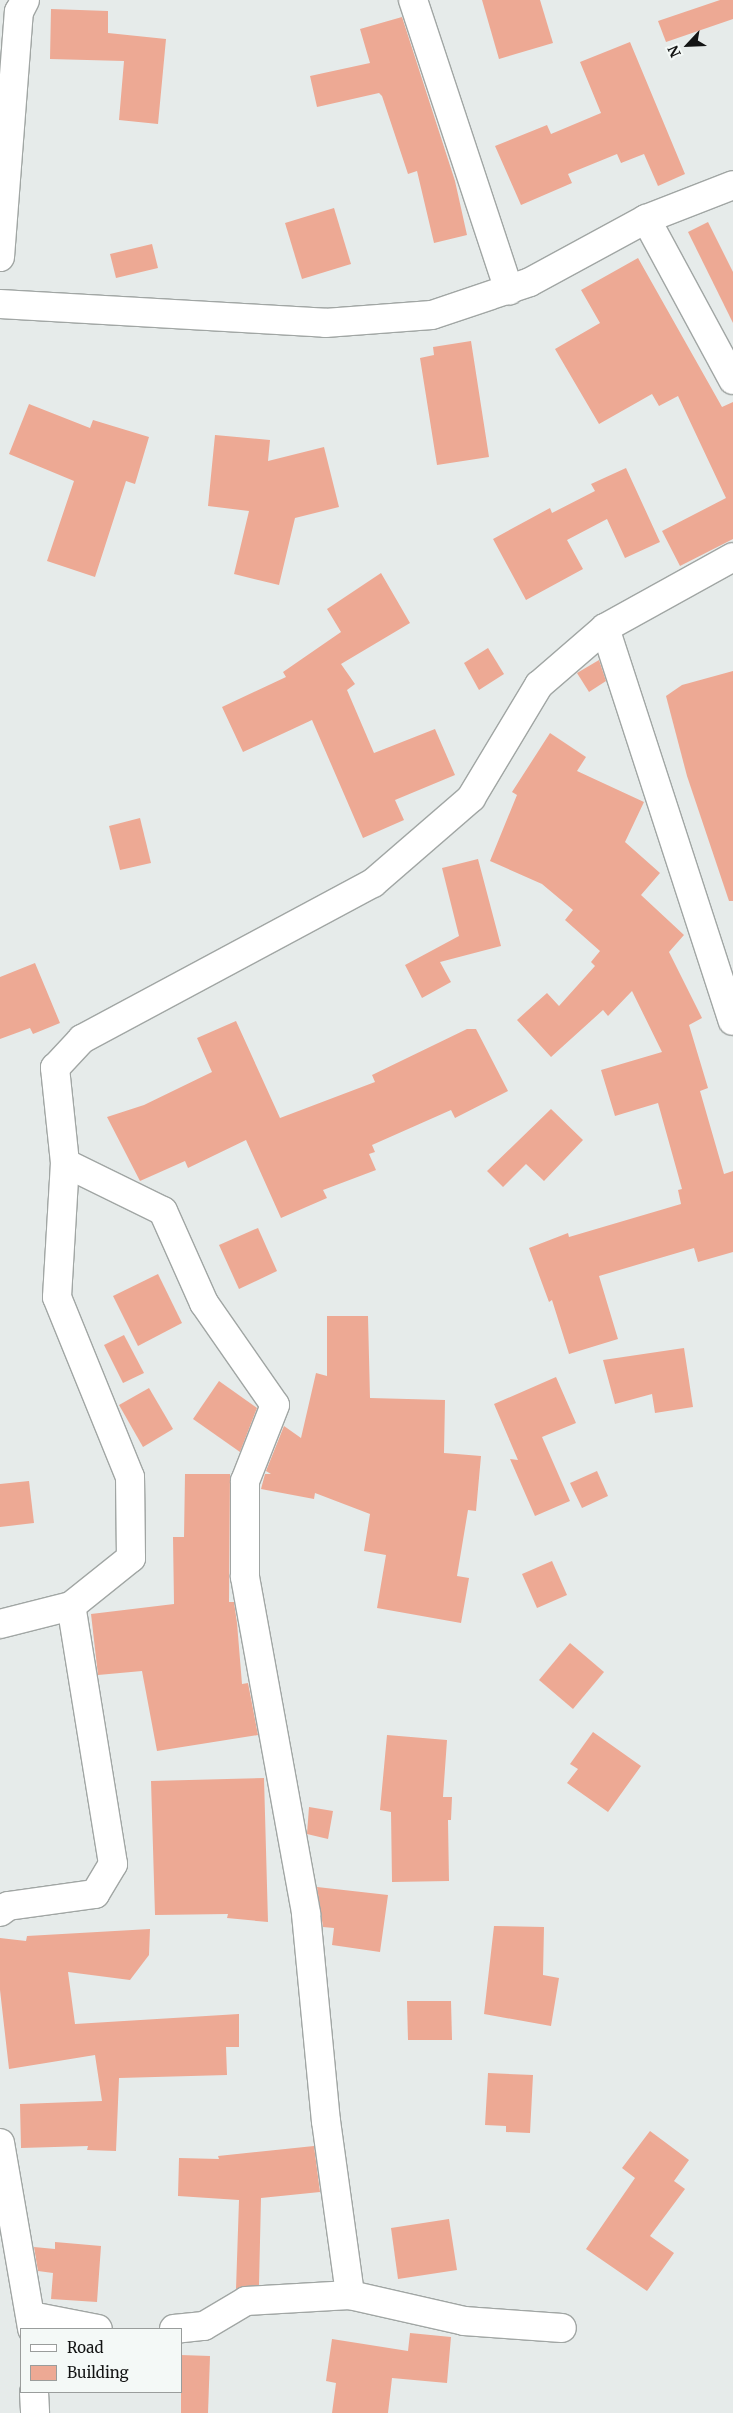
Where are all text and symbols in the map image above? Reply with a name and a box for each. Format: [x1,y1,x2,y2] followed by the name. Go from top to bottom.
[663,20,713,70] north arrow
[664,43,685,60] text: N
[20,2328,182,2393] legend
[67,2338,103,2357] text: Road
[67,2363,129,2382] text: Building

